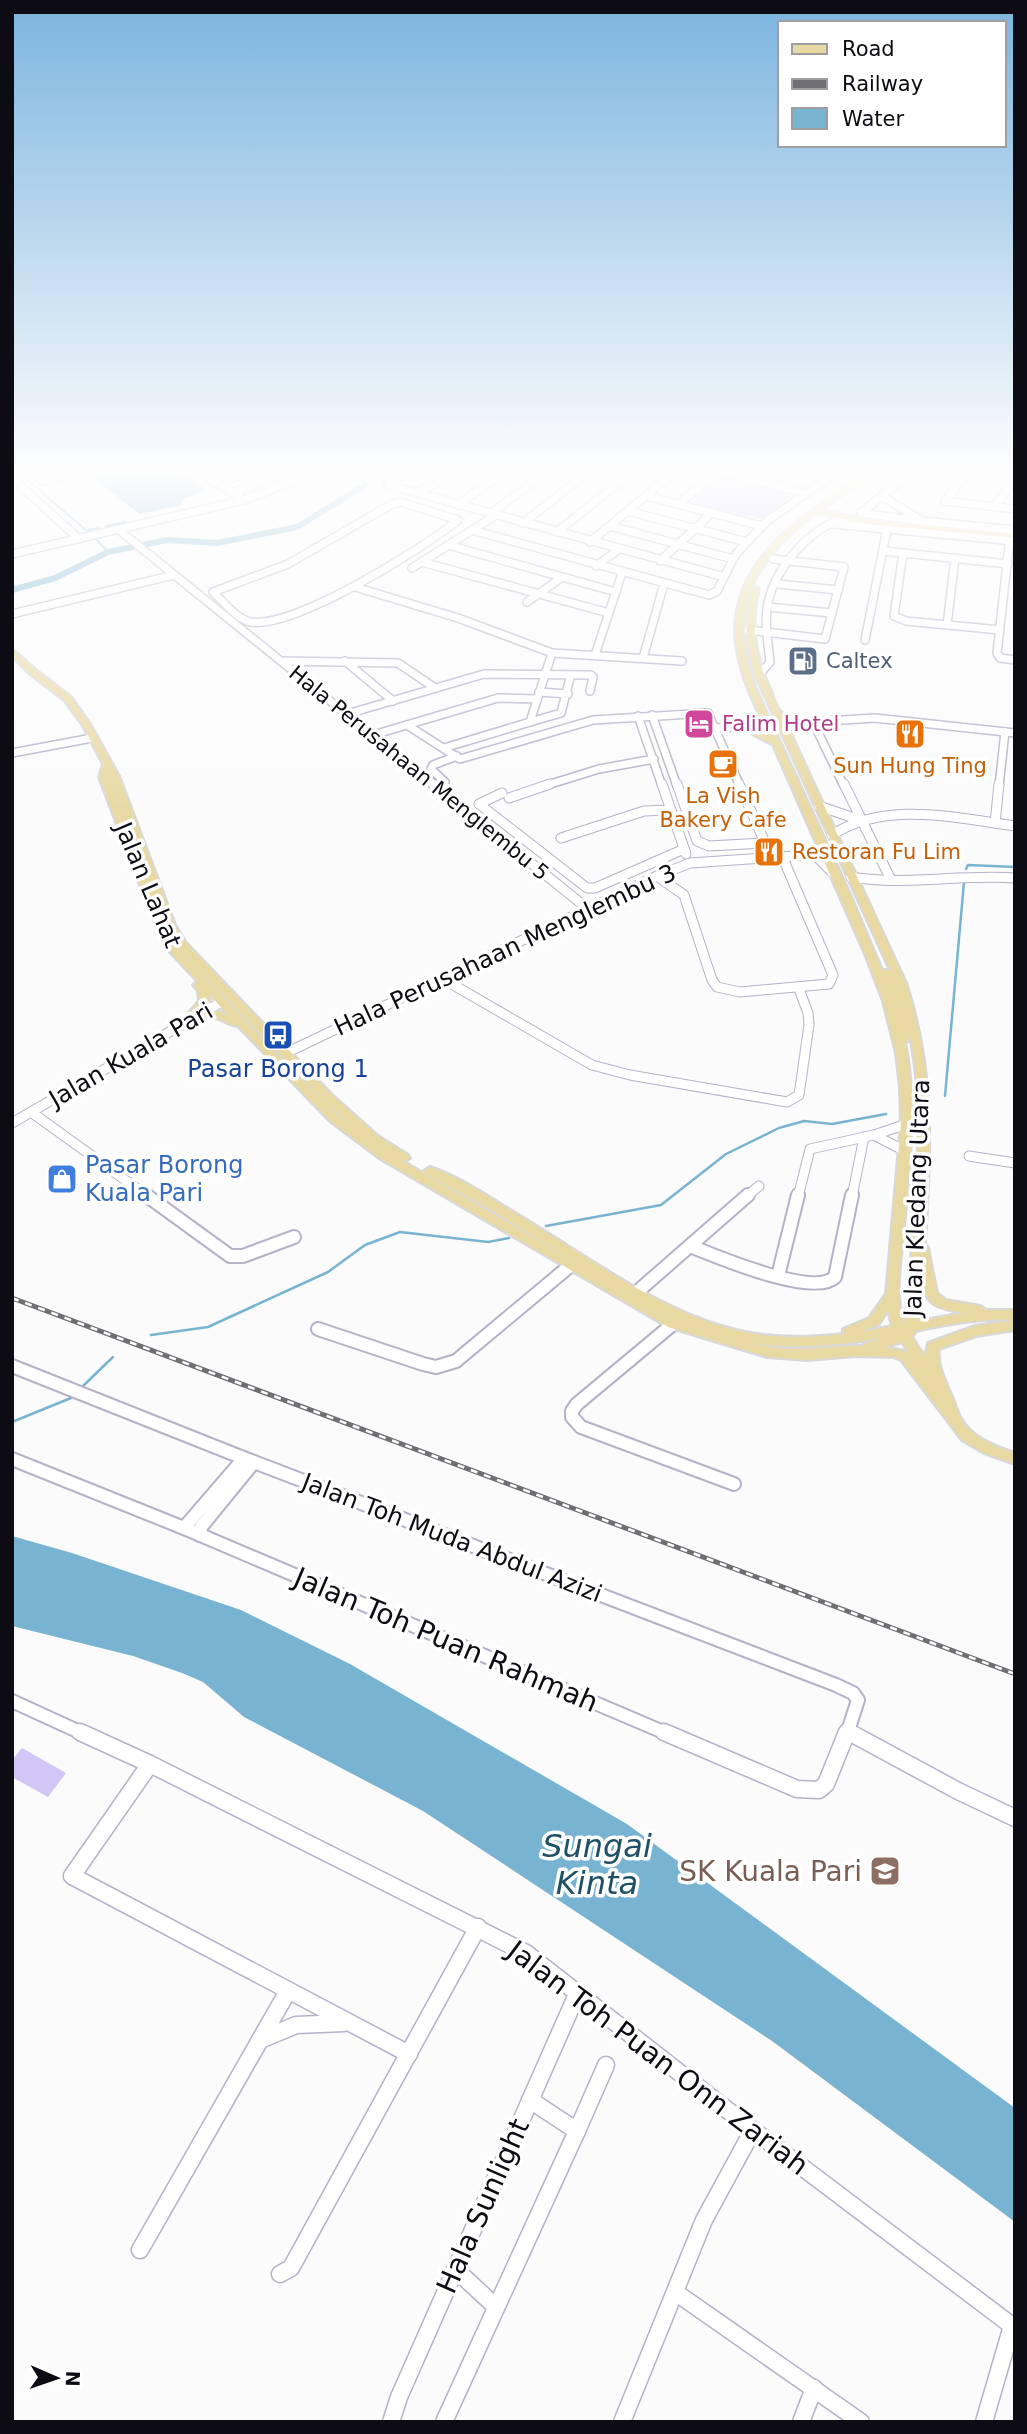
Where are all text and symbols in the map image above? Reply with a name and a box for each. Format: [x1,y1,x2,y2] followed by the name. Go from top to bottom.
[778,21,1006,147] legend
[842,37,895,61] text: Road
[842,72,923,96] text: Railway
[842,107,904,131] text: Water
[786,644,820,678] fuel station icon: Caltex
[826,649,893,673] place label: Caltex
[284,661,554,885] street label: Hala Perusahaan Menglembu 5
[682,707,716,741] hotel icon: Falim Hotel
[722,712,839,736] place label: Falim Hotel
[893,717,927,751] restaurant icon: Sun Hung Ting
[706,747,740,781] cafe icon: La Vish Bakery Cafe
[833,754,987,778] place label: Sun Hung Ting
[659,784,787,832] place label: La Vish Bakery Cafe
[108,816,187,952] street label: Jalan Lahat
[752,835,786,869] restaurant icon: Restoran Fu Lim
[792,840,961,864] place label: Restoran Fu Lim
[330,858,680,1042] street label: Hala Perusahaan Menglembu 3
[43,997,218,1114] street label: Jalan Kuala Pari
[261,1018,295,1052] bus stop icon: Pasar Borong 1
[187,1055,369,1083] place label: Pasar Borong 1
[899,1079,935,1319] street label: Jalan Kledang Utara
[85,1151,243,1207] place label: Pasar Borong Kuala Pari
[45,1162,79,1196] shop icon: Pasar Borong Kuala Pari
[296,1467,606,1608] street label: Jalan Toh Muda Abdul Azizi
[287,1560,603,1719] street label: Jalan Toh Puan Rahmah
[542,1827,652,1902] water label: Sungai Kinta
[868,1854,902,1888] school or university icon: SK Kuala Pari
[679,1855,862,1888] place label: SK Kuala Pari
[500,1933,815,2182] street label: Jalan Toh Puan Onn Zariah
[430,2114,536,2298] street label: Hala Sunlight
[21,2343,91,2413] north arrow
[62,2370,84,2387] text: N

